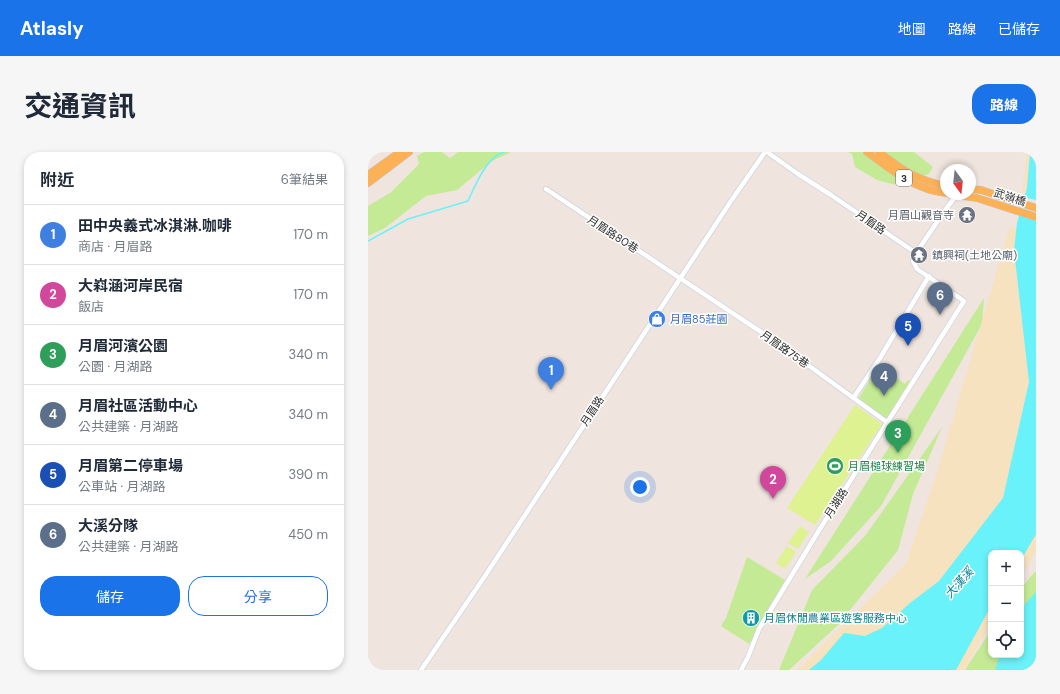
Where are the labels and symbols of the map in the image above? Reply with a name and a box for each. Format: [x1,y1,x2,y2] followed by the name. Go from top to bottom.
[940,164,976,200] north arrow
[896,170,912,186] road number: 3
[992,185,1028,209] street label: 武嶺橋
[957,205,977,225] temple icon: 月眉山觀音寺
[853,207,889,237] street label: 月眉路
[888,208,954,222] place label: 月眉山觀音寺
[585,212,641,256] street label: 月眉路80巷
[909,245,929,265] temple icon: 鎮興祠(土地公廟)
[932,248,1017,262] place label: 鎮興祠(土地公廟)
[927,282,953,315] pin: 6
[647,309,667,329] shop icon: 月眉85莊園
[670,312,727,326] place label: 月眉85莊園
[895,313,921,346] pin: 5
[758,327,812,371] street label: 月眉路75巷
[538,357,564,390] pin: 1
[871,363,897,396] pin: 4
[577,393,607,429] street label: 月眉路
[885,420,911,453] pin: 3
[825,456,845,476] sports icon: 月眉槌球練習場
[848,459,925,473] place label: 月眉槌球練習場
[760,466,786,499] pin: 2
[630,477,650,497] your location
[821,485,851,521] street label: 月湖路
[941,563,978,602] water label: 大漢溪
[741,608,761,628] building icon: 月眉休閒農業區遊客服務中心
[764,611,907,625] place label: 月眉休閒農業區遊客服務中心

